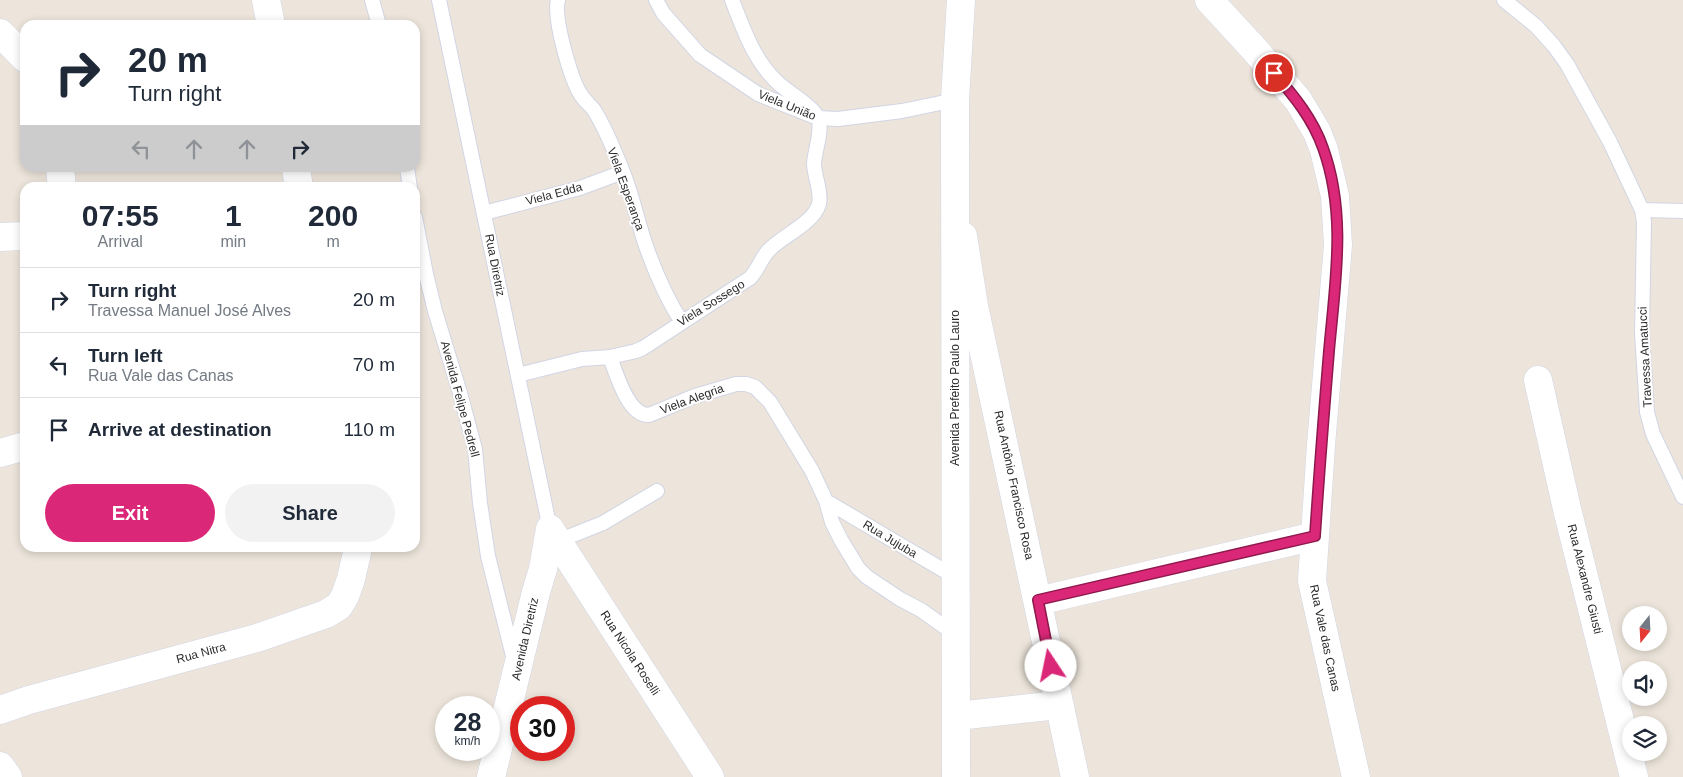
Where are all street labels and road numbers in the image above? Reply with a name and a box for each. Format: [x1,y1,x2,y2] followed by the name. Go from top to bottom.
[756,87,818,123] street label: Viela União
[605,146,648,233] street label: Viela Esperança
[524,180,584,208] street label: Viela Edda
[482,233,508,297] street label: Rua Diretriz
[675,277,747,329] street label: Viela Sossego
[1635,306,1655,408] street label: Travessa Amatucci
[948,310,962,466] street label: Avenida Prefeito Paulo Lauro
[438,339,482,459] street label: Avenida Felipe Pedrell
[658,381,726,417] street label: Viela Alegria
[991,409,1037,561] street label: Rua Antônio Francisco Rosa
[860,517,920,561] street label: Rua Jujuba
[1565,523,1605,635] street label: Rua Alexandre Giusti
[1307,583,1343,693] street label: Rua Vale das Canas
[509,596,541,682] street label: Avenida Diretriz
[597,608,663,698] street label: Rua Nicola Roselli
[175,640,228,666] street label: Rua Nitra

